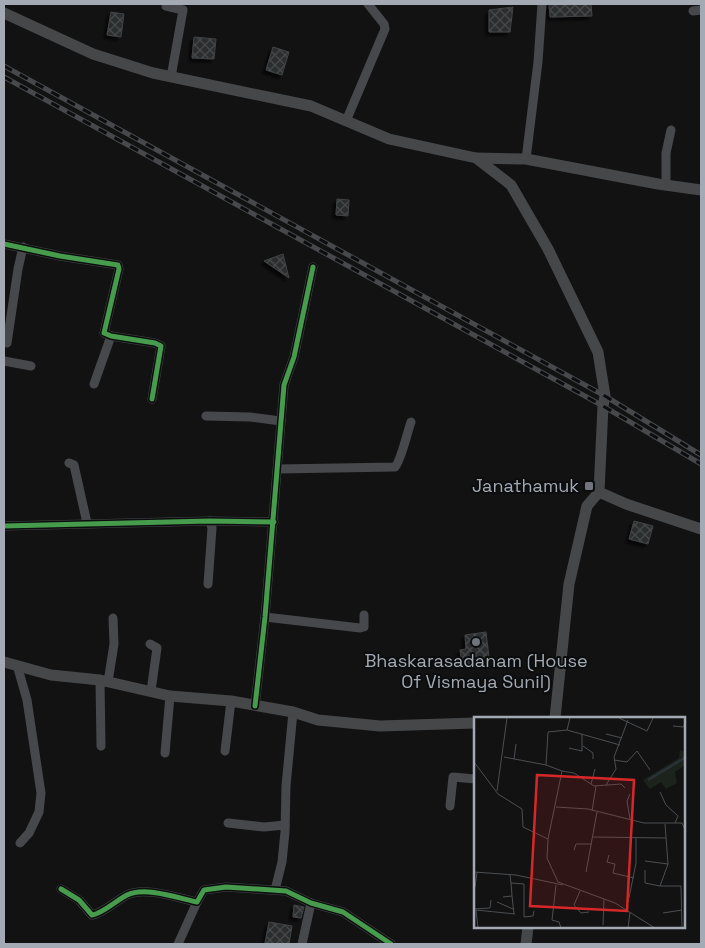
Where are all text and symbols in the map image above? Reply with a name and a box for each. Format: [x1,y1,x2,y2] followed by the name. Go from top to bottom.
[472,474,579,497] place label: Janathamuk
[583,480,595,492] marker: Janathamuk
[470,636,482,648] marker: Bhaskarasadanam (House Of Vismaya Sunil)
[364,649,588,693] place label: Bhaskarasadanam (House Of Vismaya Sunil)
[474,717,685,928] inset map

